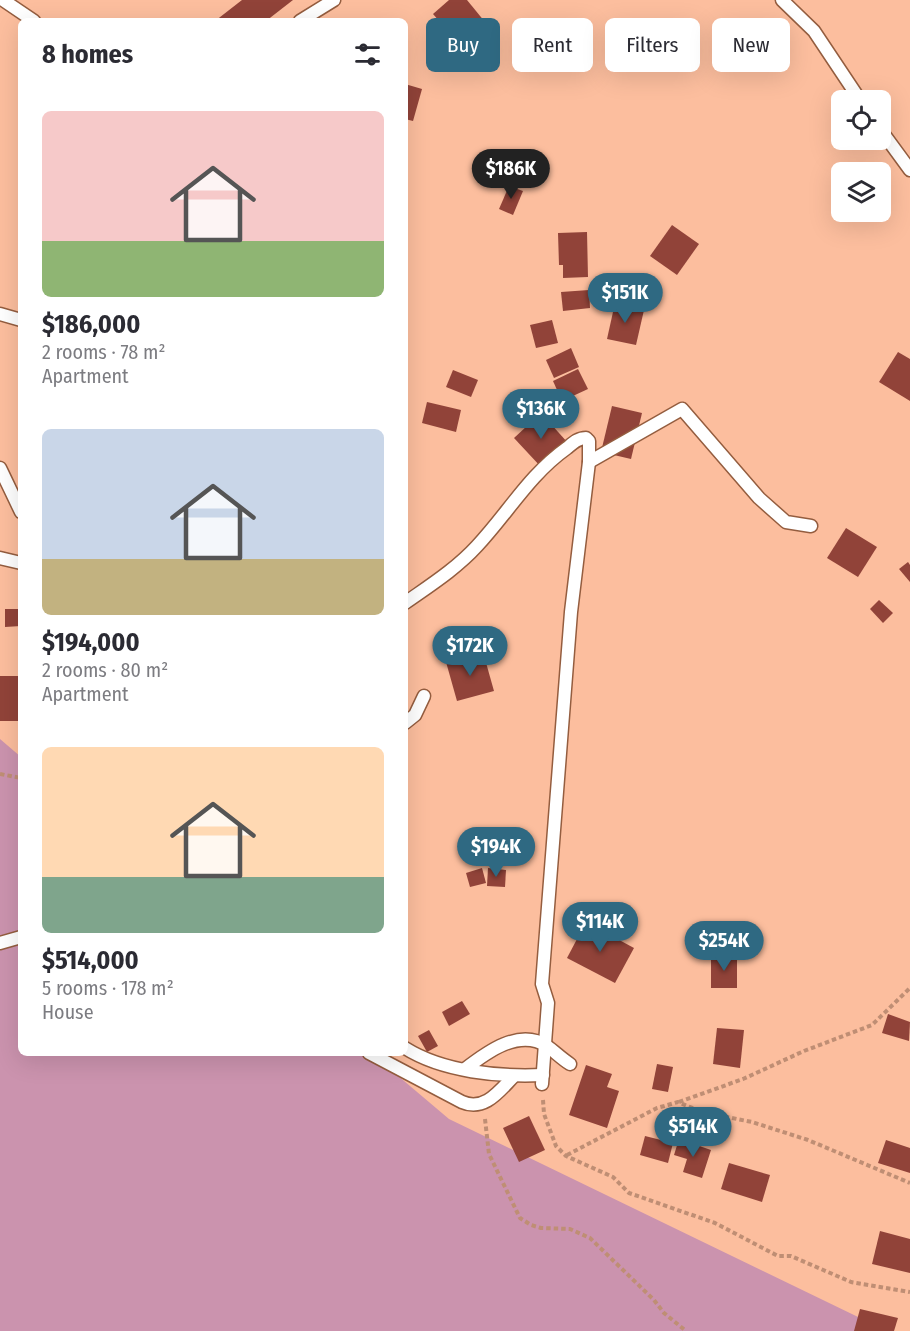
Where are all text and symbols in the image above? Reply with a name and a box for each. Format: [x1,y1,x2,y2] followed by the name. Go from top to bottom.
[426,18,500,72] chip: Buy
[512,18,593,72] chip: Rent
[605,18,700,72] chip: Filters
[712,18,790,72] chip: New
[351,38,384,71] icon: filters
[42,39,133,70] text: 8 homes
[831,90,891,222] map controls
[831,90,891,150] button: locate
[469,149,553,200] pin: $186K
[159,150,267,258] icon: home
[486,156,536,180] text: $186K
[831,162,891,222] button: layers
[583,273,667,324] pin: $151K
[602,280,648,304] text: $151K
[42,309,140,340] text: $186,000
[42,340,165,364] text: 2 rooms · 78 m²
[42,364,129,388] text: Apartment
[499,389,583,440] pin: $136K
[516,396,566,420] text: $136K
[159,468,267,576] icon: home
[428,626,512,677] pin: $172K
[42,627,140,658] text: $194,000
[446,633,494,657] text: $172K
[42,658,168,682] text: 2 rooms · 80 m²
[42,682,129,706] text: Apartment
[159,786,267,894] icon: home
[454,827,538,878] pin: $194K
[471,834,521,858] text: $194K
[558,902,642,953] pin: $114K
[576,909,624,933] text: $114K
[682,921,766,972] pin: $254K
[699,928,749,952] text: $254K
[42,945,139,976] text: $514,000
[42,976,174,1000] text: 5 rooms · 178 m²
[42,1000,94,1024] text: House
[651,1107,735,1158] pin: $514K
[668,1114,718,1138] text: $514K

